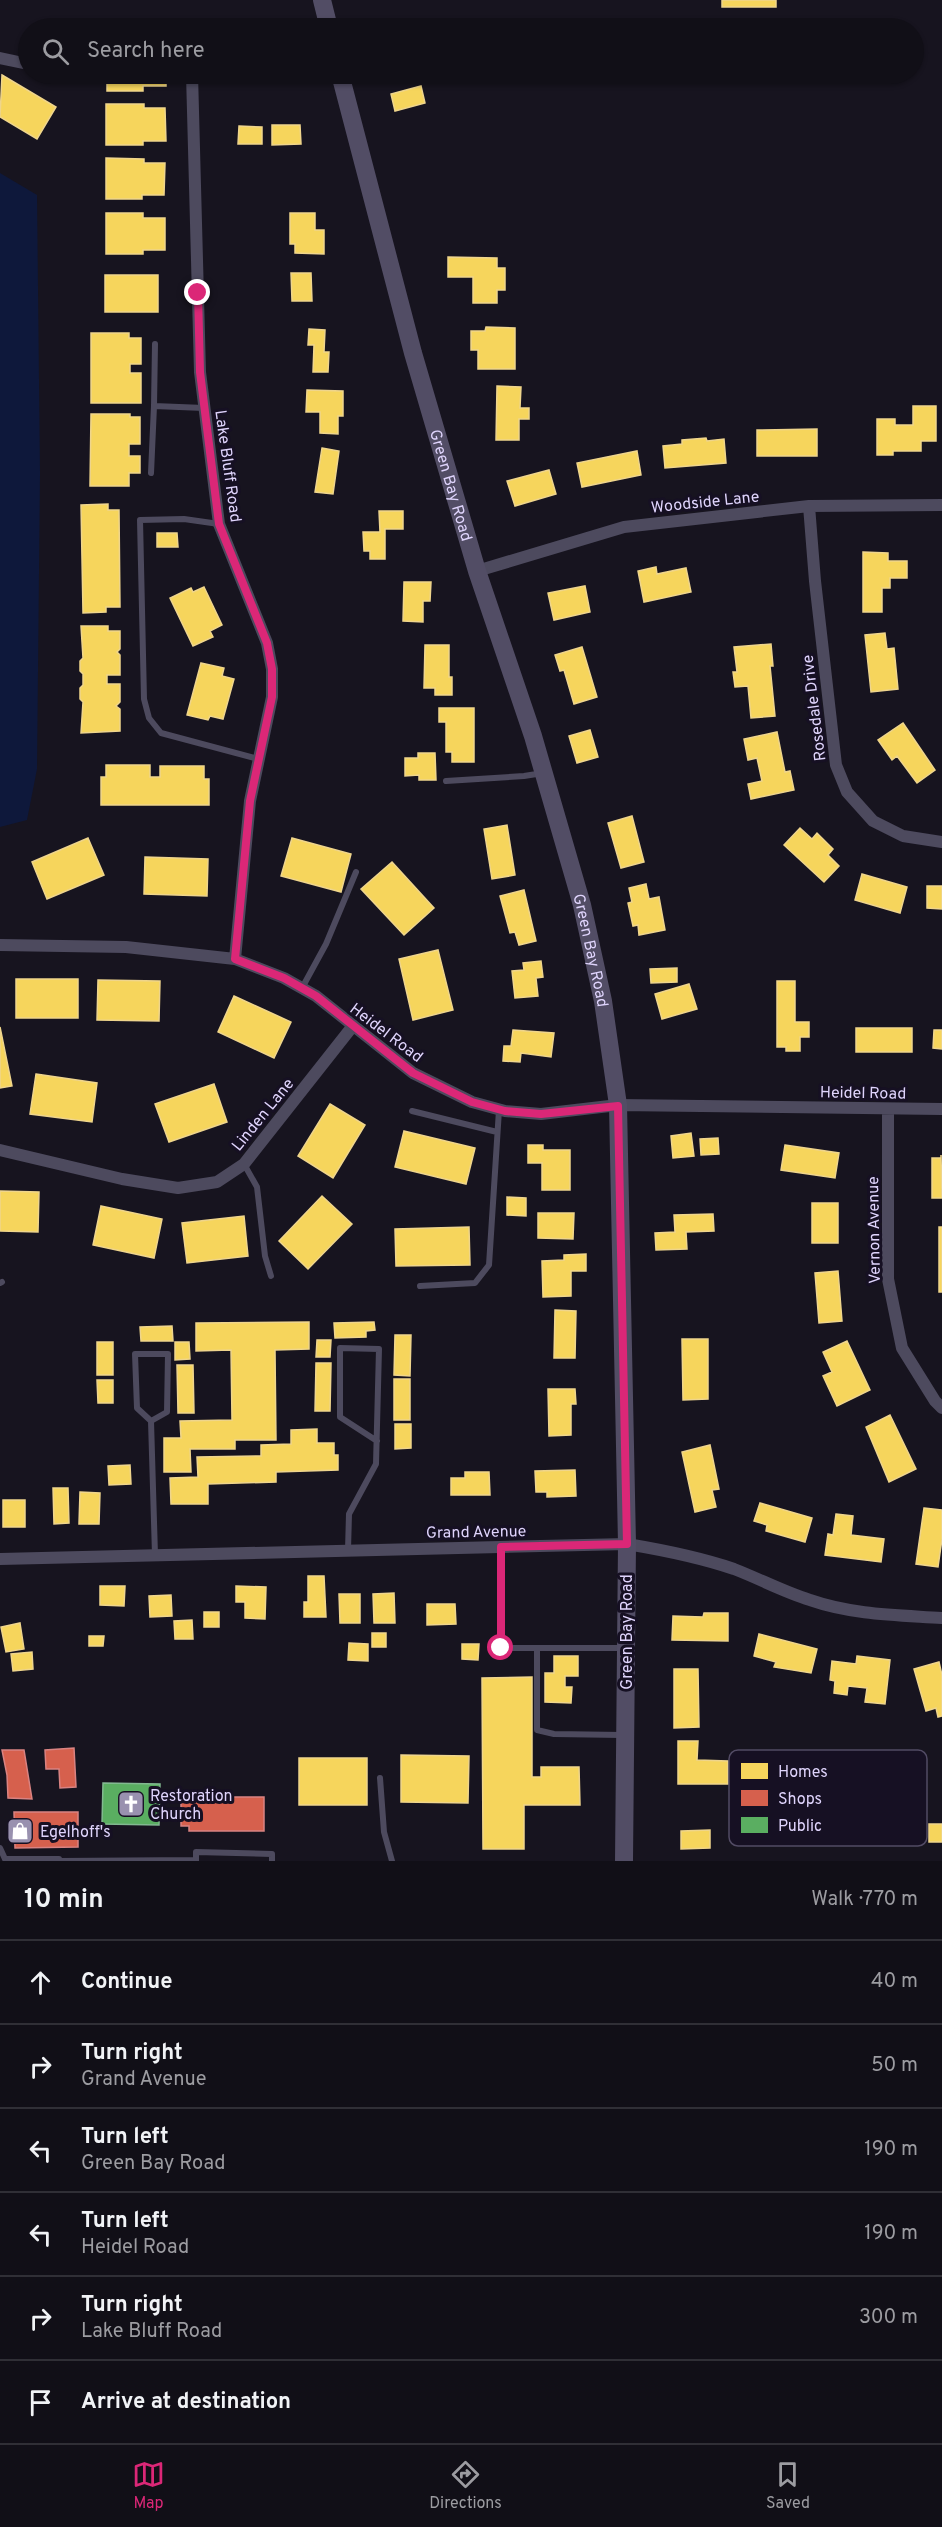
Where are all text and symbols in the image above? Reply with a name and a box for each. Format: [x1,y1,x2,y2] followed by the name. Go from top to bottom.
[18,18,924,84] search box
[39,35,72,68] icon: search
[87,38,205,65] text: Search here
[184,279,210,305] route end
[209,409,245,524] street label: Lake Bluff Road
[424,427,476,544] street label: Green Bay Road
[650,487,760,519] street label: Woodside Lane
[799,653,831,762] street label: Rosedale Drive
[567,892,612,1008] street label: Green Bay Road
[345,1000,426,1068] street label: Heidel Road
[228,1075,299,1156] street label: Linden Lane
[820,1083,906,1105] street label: Heidel Road
[864,1176,886,1284] street label: Vernon Avenue
[426,1522,526,1544] street label: Grand Avenue
[618,1574,638,1690] street label: Green Bay Road
[487,1634,513,1660] route start
[729,1750,927,1846] legend
[778,1763,828,1783] text: Homes
[150,1787,233,1825] place label: Restoration Church
[116,1789,146,1819] church icon: Restoration Church
[778,1790,822,1810] text: Shops
[5,1816,35,1846] shop icon: Egelhoff's
[778,1817,822,1837] text: Public
[40,1823,111,1843] place label: Egelhoff's
[24,1884,104,1917] text: 10 min
[811,1887,918,1913] text: Walk · 770 m
[24,1966,57,1999] icon: ahead
[81,1969,172,1996] text: Continue
[871,1969,918,1995] text: 40 m
[81,2040,183,2067] text: Turn right
[24,2050,57,2083] icon: right
[871,2053,918,2079] text: 50 m
[81,2067,206,2093] text: Grand Avenue
[81,2124,169,2151] text: Turn left
[24,2134,57,2167] icon: left
[864,2137,918,2163] text: 190 m
[81,2151,225,2177] text: Green Bay Road
[81,2208,169,2235] text: Turn left
[24,2218,57,2251] icon: left
[864,2221,918,2247] text: 190 m
[81,2235,189,2261] text: Heidel Road
[81,2292,183,2319] text: Turn right
[24,2302,57,2335] icon: right
[859,2305,918,2331] text: 300 m
[81,2319,222,2345] text: Lake Bluff Road
[24,2386,57,2419] icon: arrive
[81,2389,291,2416] text: Arrive at destination
[132,2458,165,2514] tab: Map
[429,2458,502,2514] tab: Directions
[766,2458,810,2514] tab: Saved

